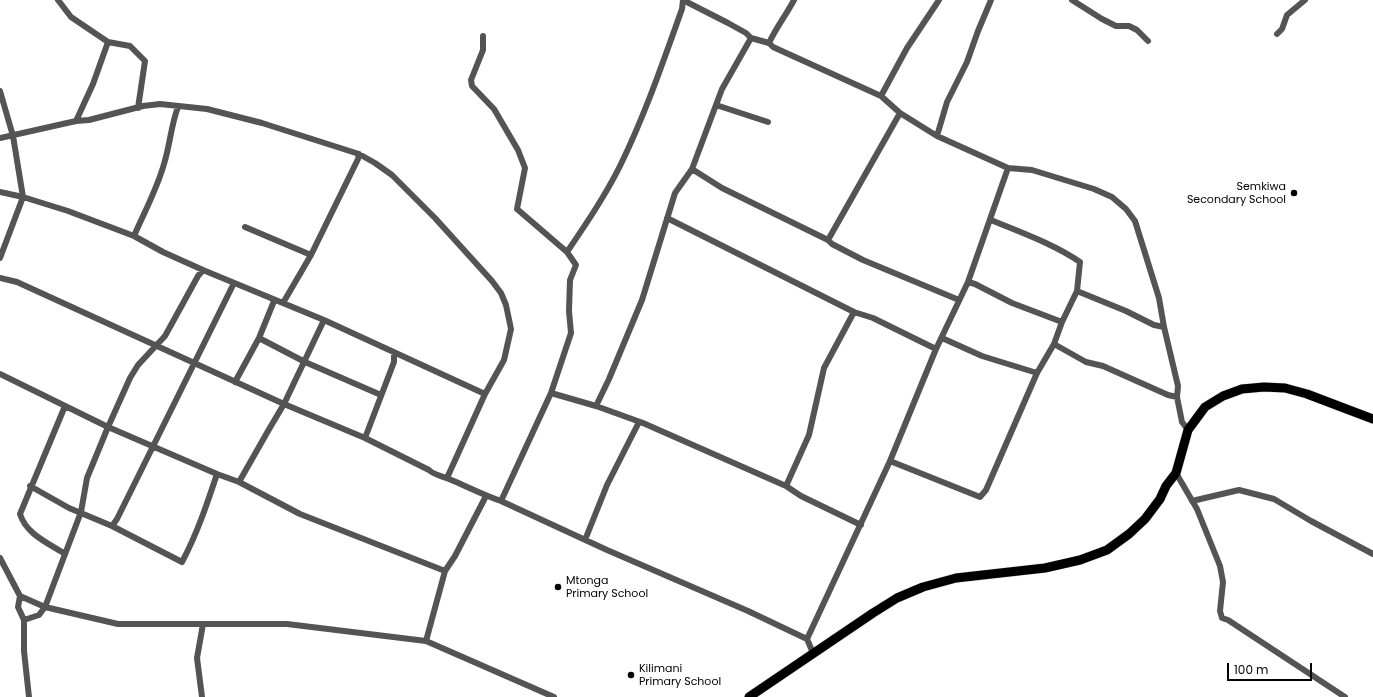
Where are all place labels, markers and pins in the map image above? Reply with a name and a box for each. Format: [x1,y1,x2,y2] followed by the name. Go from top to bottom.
[1187,180,1286,206] place label: Semkiwa Secondary School
[1289,188,1299,198] marker: Semkiwa Secondary School
[566,574,648,600] place label: Mtonga Primary School
[553,582,563,592] marker: Mtonga Primary School
[639,662,721,688] place label: Kilimani Primary School
[626,670,636,680] marker: Kilimani Primary School

